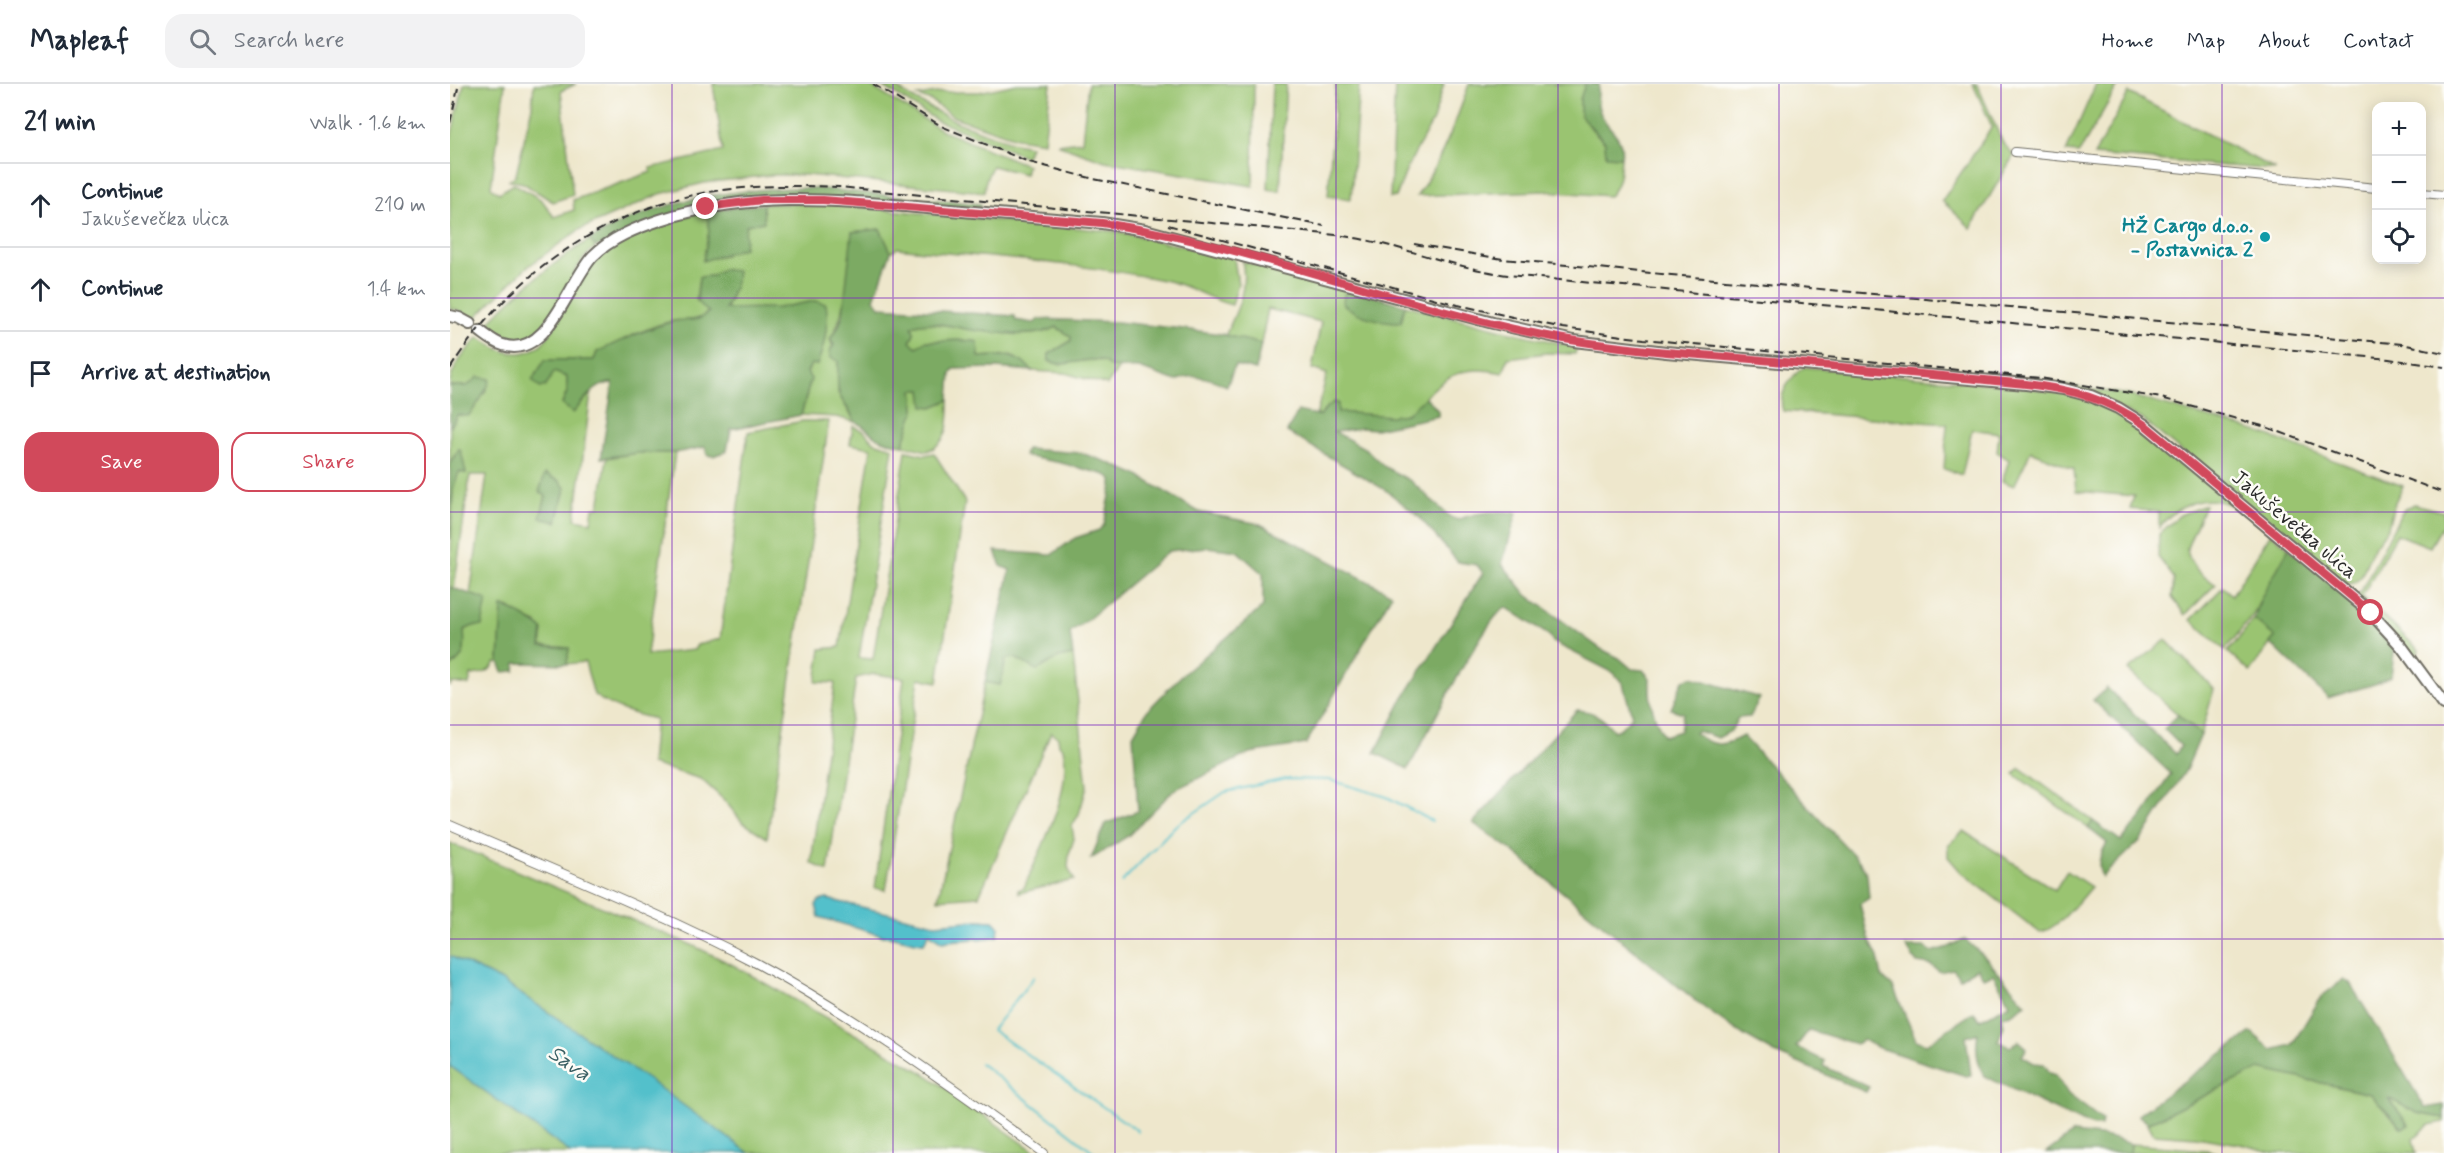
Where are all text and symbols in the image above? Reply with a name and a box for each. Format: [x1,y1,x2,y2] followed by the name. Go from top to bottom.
[165,14,585,68] search box
[30,23,129,60] text: Mapleaf
[186,25,219,58] icon: search
[234,27,344,55] text: Search here
[2102,27,2154,55] text: Home
[2187,27,2225,55] text: Map
[2258,27,2310,55] text: About
[2343,27,2414,55] text: Contact
[2372,102,2426,264] map controls
[2372,102,2426,156] button: +
[24,106,96,140] text: 21 min
[309,110,426,137] text: Walk · 1.6 km
[2372,156,2426,210] button: −
[81,178,163,206] text: Continue
[24,189,57,222] icon: ahead
[374,192,426,219] text: 210 m
[692,193,718,219] route end
[81,206,229,233] text: Jakuševečka ulica
[2372,210,2426,264] button: locate
[2122,212,2254,264] place label: HŽ Cargo d.o.o. - Postavnica 2
[2258,230,2272,244] marker: HŽ Cargo d.o.o. - Postavnica 2
[24,273,57,306] icon: ahead
[81,275,163,303] text: Continue
[367,276,426,303] text: 1.4 km
[24,357,57,390] icon: arrive
[81,359,271,387] text: Arrive at destination
[24,432,219,492] button: Save
[231,432,426,492] button: Share
[2226,464,2363,586] street label: Jakuševečka ulica
[2357,599,2383,625] route start
[542,1039,596,1088] water label: Sava

